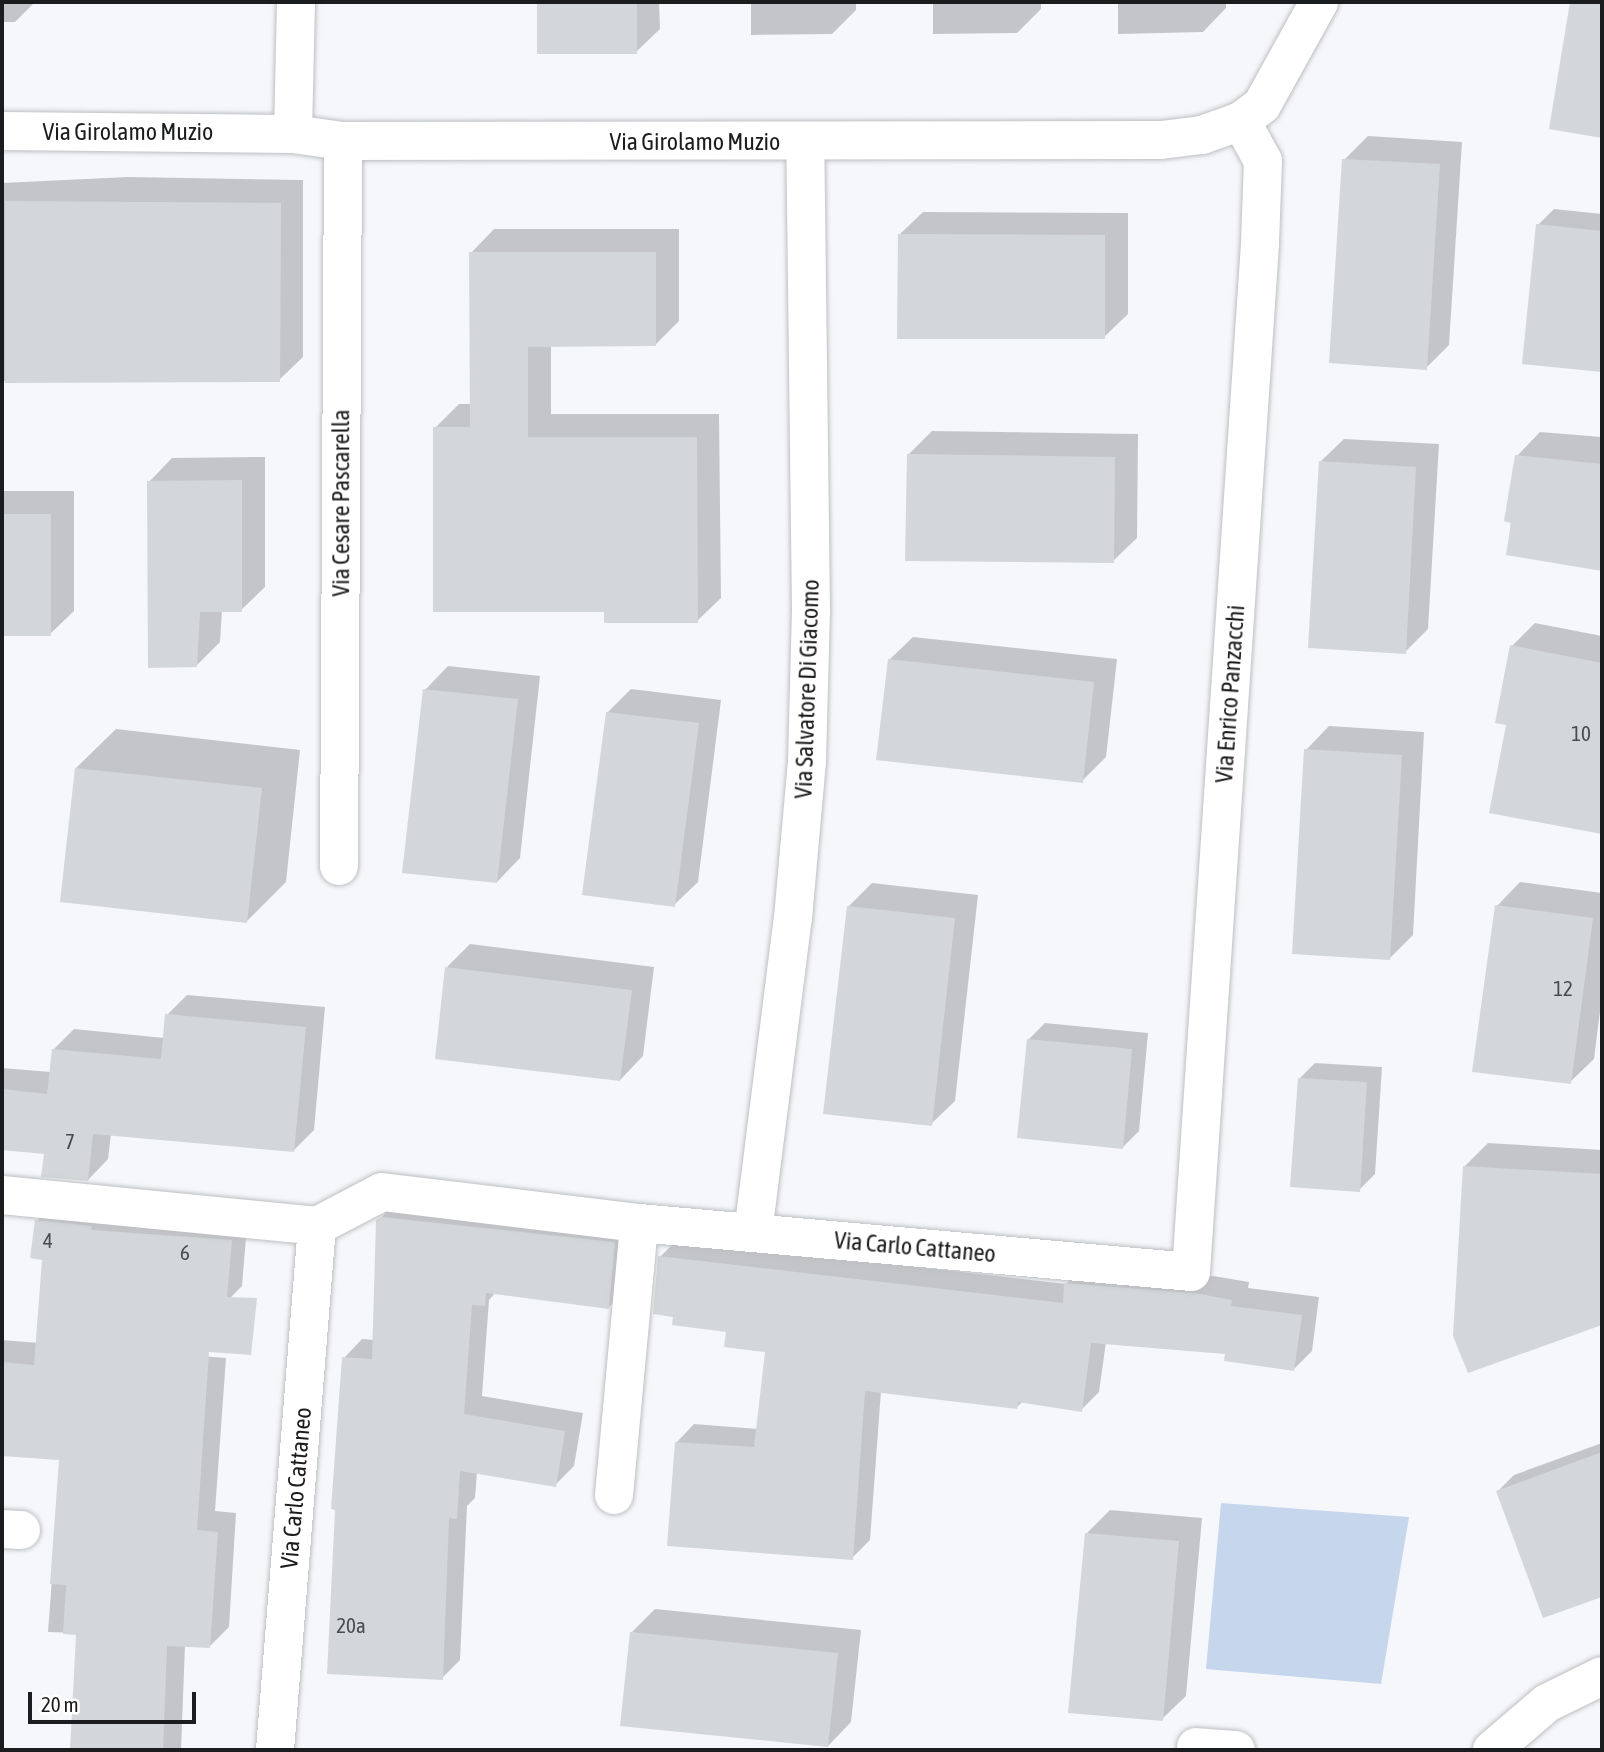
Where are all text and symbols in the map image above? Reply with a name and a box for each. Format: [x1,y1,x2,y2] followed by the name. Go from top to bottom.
[43,118,213,146] street label: Via Girolamo Muzio
[610,128,780,156] street label: Via Girolamo Muzio
[327,409,355,597] street label: Via Cesare Pascarella
[789,579,825,799] street label: Via Salvatore Di Giacomo
[1209,604,1251,784] street label: Via Enrico Panzacchi
[1571,720,1591,746] house number: 10
[1553,975,1573,1001] house number: 12
[65,1128,75,1154] house number: 7
[833,1226,997,1268] street label: Via Carlo Cattaneo
[43,1227,53,1253] house number: 4
[180,1239,190,1265] house number: 6
[275,1406,317,1570] street label: Via Carlo Cattaneo
[336,1612,366,1638] house number: 20a
[32,1678,200,1722] scale bar
[41,1692,79,1716] text: 20 m

